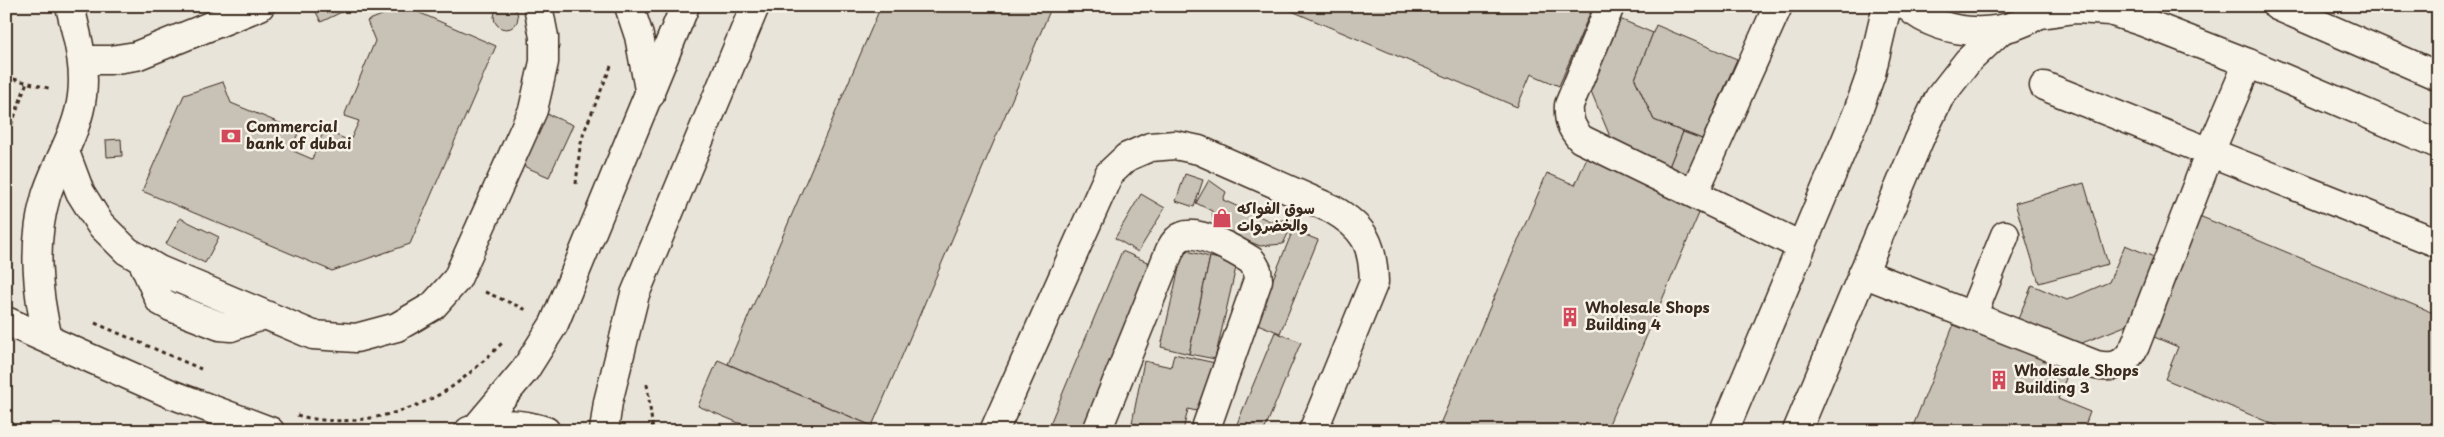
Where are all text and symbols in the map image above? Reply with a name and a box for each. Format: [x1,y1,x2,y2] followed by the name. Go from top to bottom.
[246,114,351,154] place label: Commercial bank of dubai
[220,125,242,147] bank icon: Commercial bank of dubai
[1237,196,1315,236] place label: سوق الفواكه والخضروات
[1211,207,1233,229] shop icon: سوق الفواكه والخضروات
[1585,295,1710,335] place label: Wholesale Shops Building 4
[1559,306,1581,328] building icon: Wholesale Shops Building 4
[2014,358,2139,398] place label: Wholesale Shops Building 3
[1988,369,2010,391] building icon: Wholesale Shops Building 3

